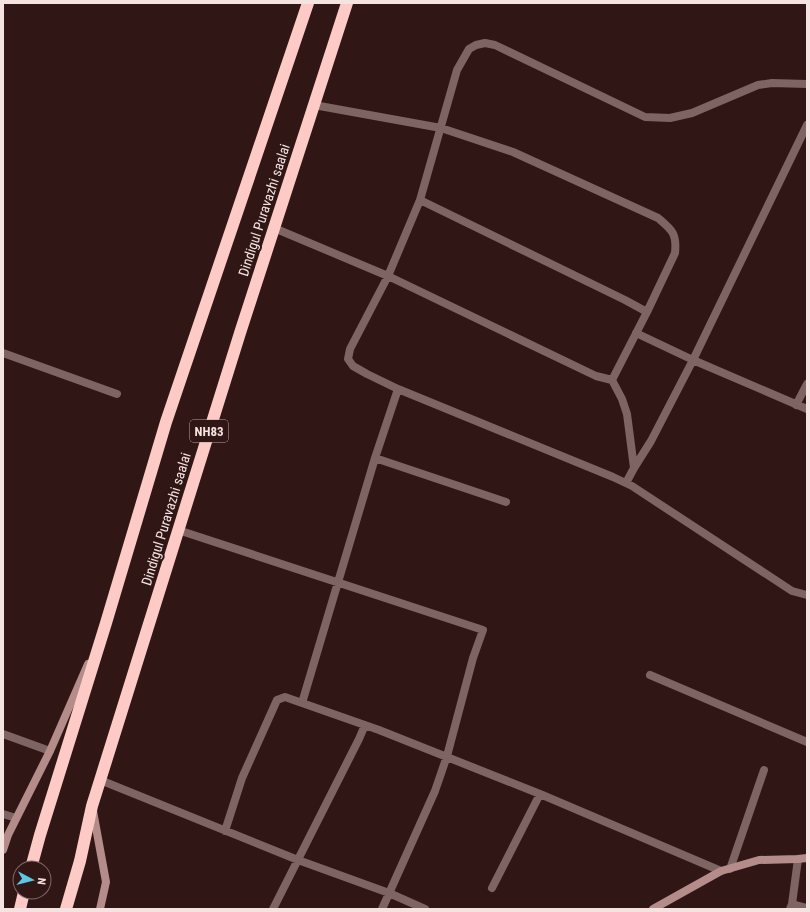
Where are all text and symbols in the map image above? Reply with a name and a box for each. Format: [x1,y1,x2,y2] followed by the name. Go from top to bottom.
[235,142,293,278] street label: Dindigul Puravazhi saalai
[190,420,228,442] road number: NH83
[138,451,194,587] street label: Dindigul Puravazhi saalai
[12,860,52,900] north arrow
[35,877,48,886] text: N

